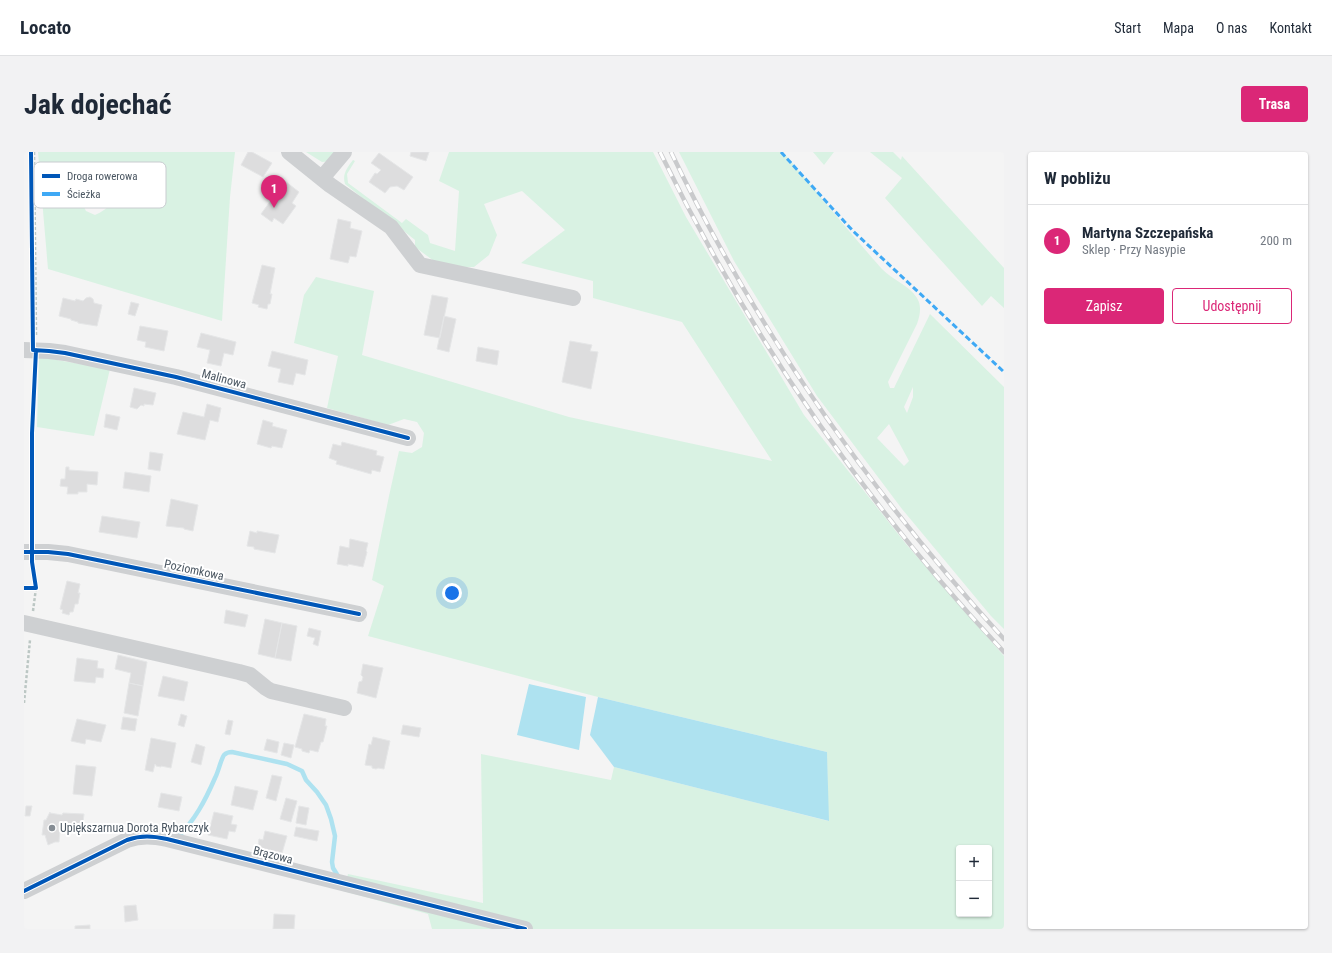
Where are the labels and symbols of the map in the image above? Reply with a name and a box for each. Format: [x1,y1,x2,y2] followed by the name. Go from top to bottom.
[34,162,166,208] legend
[67,170,138,183] text: Droga rowerowa
[261,175,287,208] pin: 1
[67,188,101,201] text: Ścieżka
[200,366,248,392] street label: Malinowa
[163,557,225,583] street label: Poziomkowa
[442,583,462,603] your location
[60,821,210,835] place label: Upiększarnua Dorota Rybarczyk
[47,823,57,833] marker: Upiększarnua Dorota Rybarczyk
[252,843,295,867] street label: Brązowa

